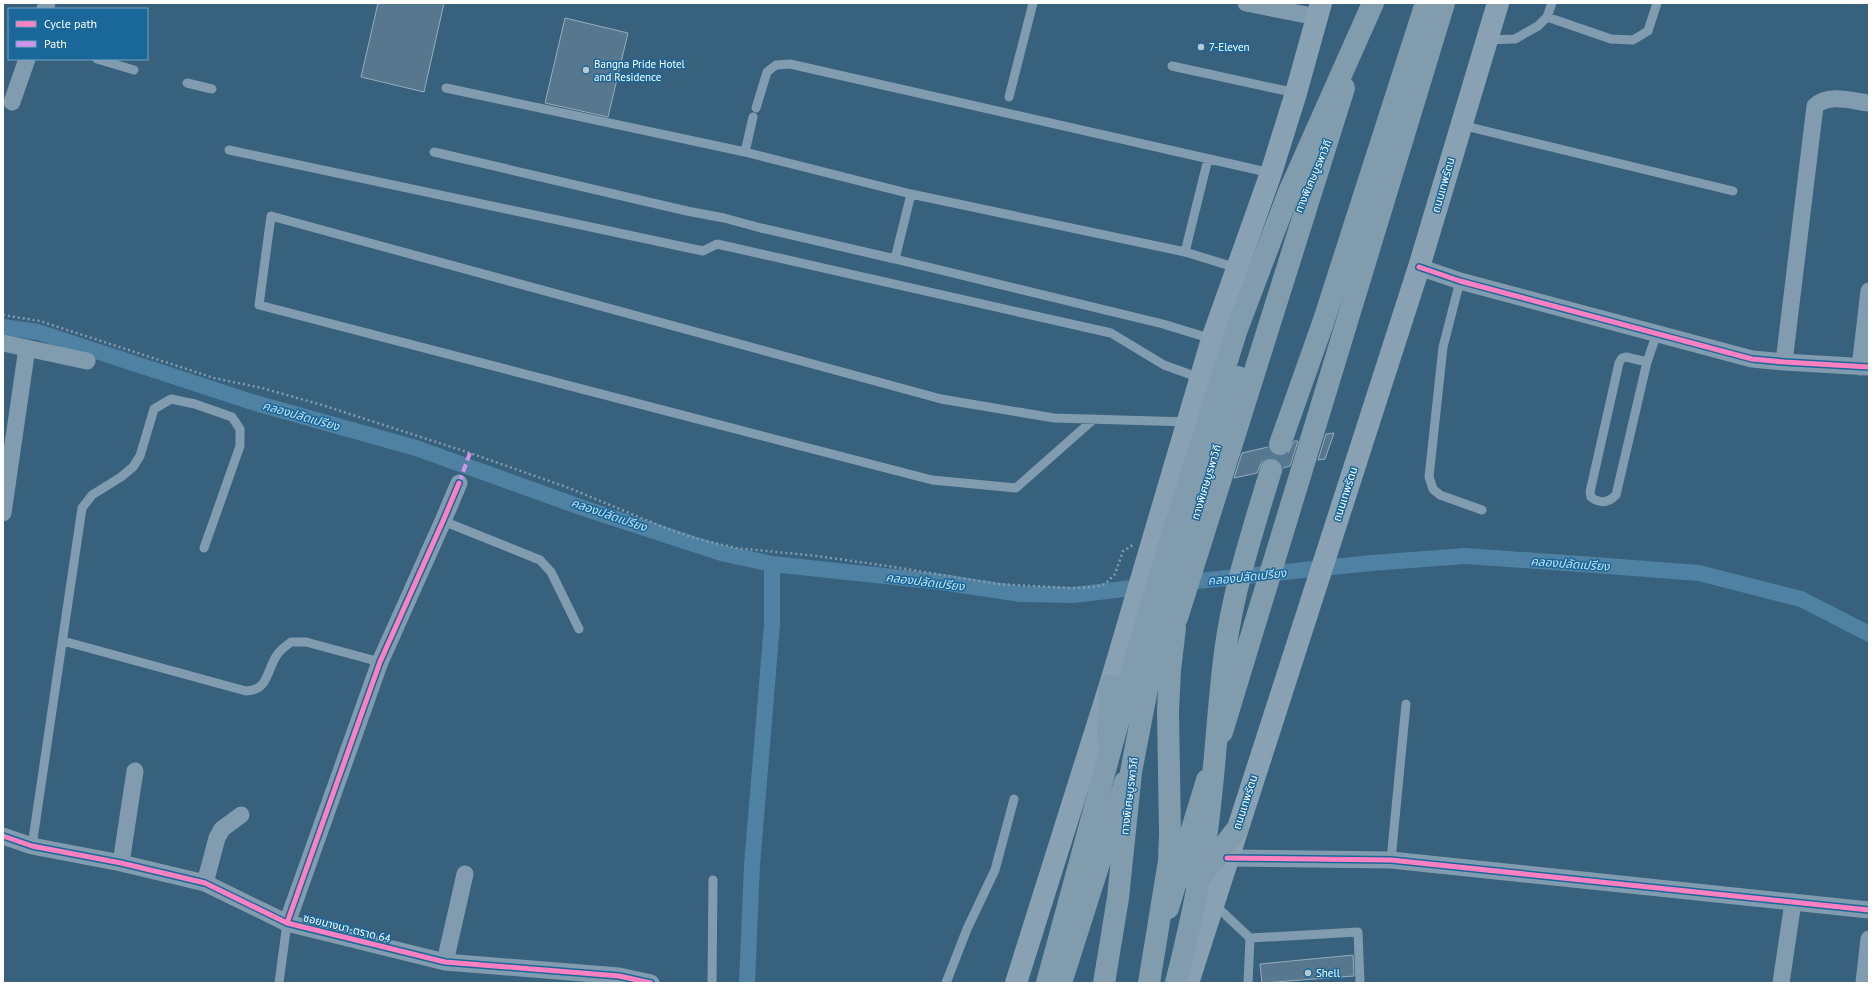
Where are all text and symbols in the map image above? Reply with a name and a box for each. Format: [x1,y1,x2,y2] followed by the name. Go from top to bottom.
[8,8,148,60] legend
[44,16,97,31] text: Cycle path
[44,36,67,51] text: Path
[1209,40,1250,54] place label: 7-Eleven
[1196,42,1206,52] marker: 7-Eleven
[594,57,686,84] place label: Bangna Pride Hotel and Residence
[581,65,591,75] marker: Bangna Pride Hotel and Residence
[1291,137,1335,215] street label: ทางพิเศษบูรพาวิถี
[1428,156,1458,214] street label: ถนนเทพรัตน
[261,397,342,434] water label: คลองปลัดเปรียง
[1188,443,1224,521] street label: ทางพิเศษบูรพาวิถี
[1330,465,1360,523] street label: ถนนเทพรัตน
[569,495,650,535] water label: คลองปลัดเปรียง
[1530,553,1611,574] water label: คลองปลัดเปรียง
[1207,565,1288,588] water label: คลองปลัดเปรียง
[885,569,966,594] water label: คลองปลัดเปรียง
[1117,756,1141,836] street label: ทางพิเศษบูรพาวิถี
[1230,773,1260,831] street label: ถนนเทพรัตน
[302,910,392,946] street label: ซอยบางนา-ตราด 64
[1316,966,1341,980] place label: Shell
[1303,968,1313,978] marker: Shell

